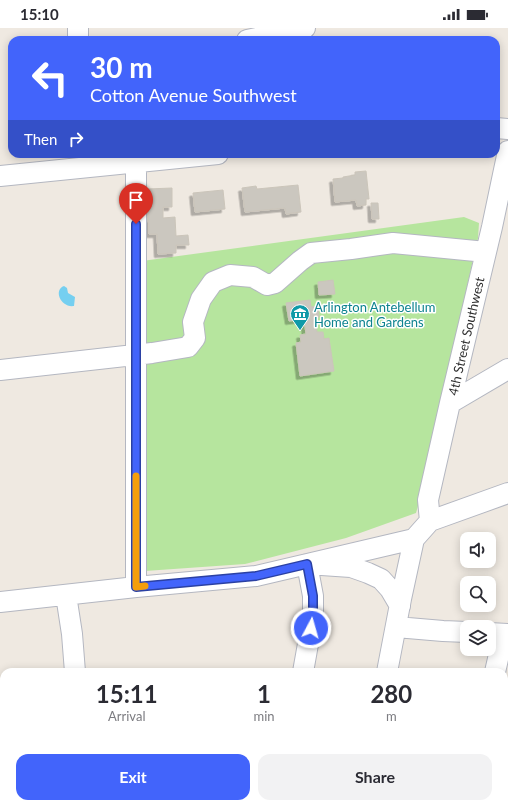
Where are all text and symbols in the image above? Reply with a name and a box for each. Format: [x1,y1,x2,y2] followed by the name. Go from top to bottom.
[20,5,59,23] text: 15:10
[90,50,153,84] text: 30 m
[24,52,76,104] icon: left
[90,84,297,106] text: Cotton Avenue Southwest
[65,128,87,150] icon: right
[24,130,57,148] text: Then
[119,183,153,224] pin
[125,189,147,211] icon: arrive
[445,275,487,397] street label: 4th Street Southwest
[314,299,436,330] place label: Arlington Antebellum Home and Gardens
[289,303,311,331] museum icon: Arlington Antebellum Home and Gardens
[460,532,496,656] map controls
[460,532,496,568] button: sound
[460,576,496,612] button: search
[290,607,332,649] position arrow
[460,620,496,656] button: layers
[96,679,158,708] text: 15:11
[257,679,271,708] text: 1
[370,679,412,708] text: 280
[108,708,145,724] text: Arrival
[254,708,275,724] text: min
[386,708,397,724] text: m
[16,754,250,800] button: Exit
[258,754,492,800] button: Share

